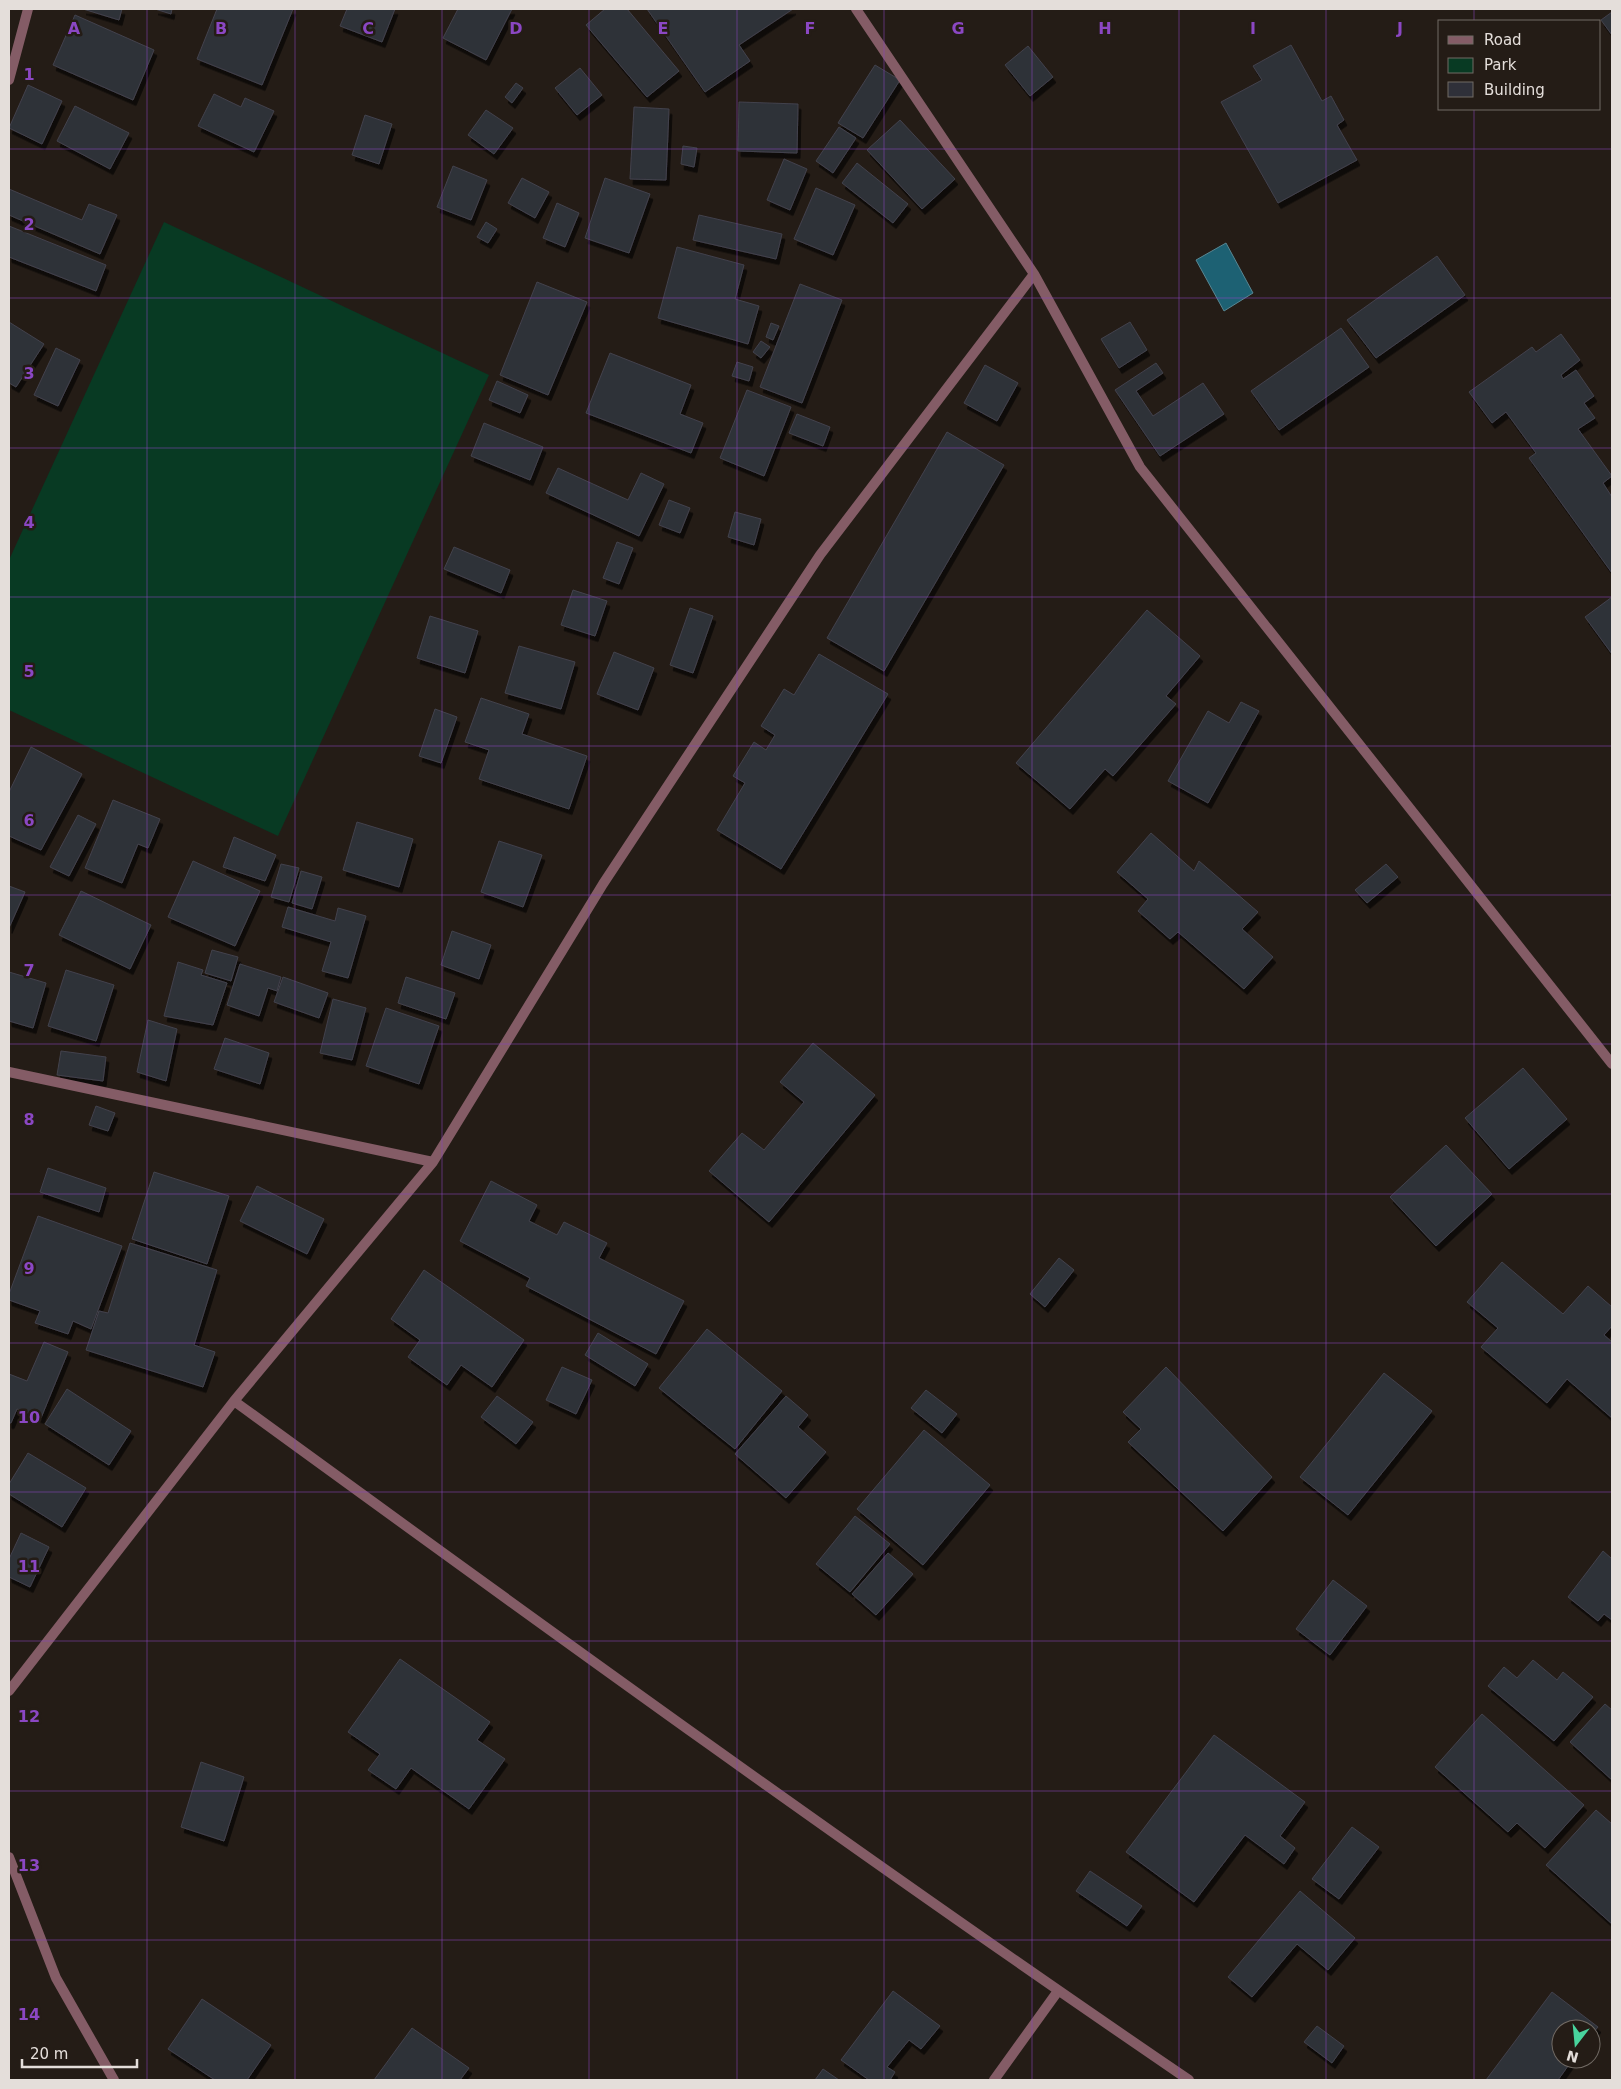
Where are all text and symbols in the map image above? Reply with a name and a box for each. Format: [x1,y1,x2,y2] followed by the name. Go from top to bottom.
[68,19,81,38] text: A
[215,19,227,38] text: B
[362,19,374,38] text: C
[509,19,523,38] text: D
[658,19,668,38] text: E
[805,19,815,38] text: F
[951,19,965,38] text: G
[1098,19,1112,38] text: H
[1250,19,1256,38] text: I
[1396,19,1403,38] text: J
[1438,20,1601,110] legend
[1484,31,1522,49] text: Road
[1484,56,1517,74] text: Park
[23,65,35,84] text: 1
[1484,81,1545,99] text: Building
[23,215,35,234] text: 2
[23,364,35,383] text: 3
[23,513,35,532] text: 4
[23,662,35,681] text: 5
[23,811,35,830] text: 6
[23,961,35,980] text: 7
[23,1110,35,1129] text: 8
[23,1259,35,1278] text: 9
[18,1408,40,1427] text: 10
[18,1557,40,1576] text: 11
[18,1707,40,1726] text: 12
[18,1856,40,1875] text: 13
[18,2005,40,2024] text: 14
[1551,2019,1601,2069] north arrow
[22,2036,138,2068] scale bar
[30,2045,68,2063] text: 20 m
[1565,2047,1580,2066] text: N

